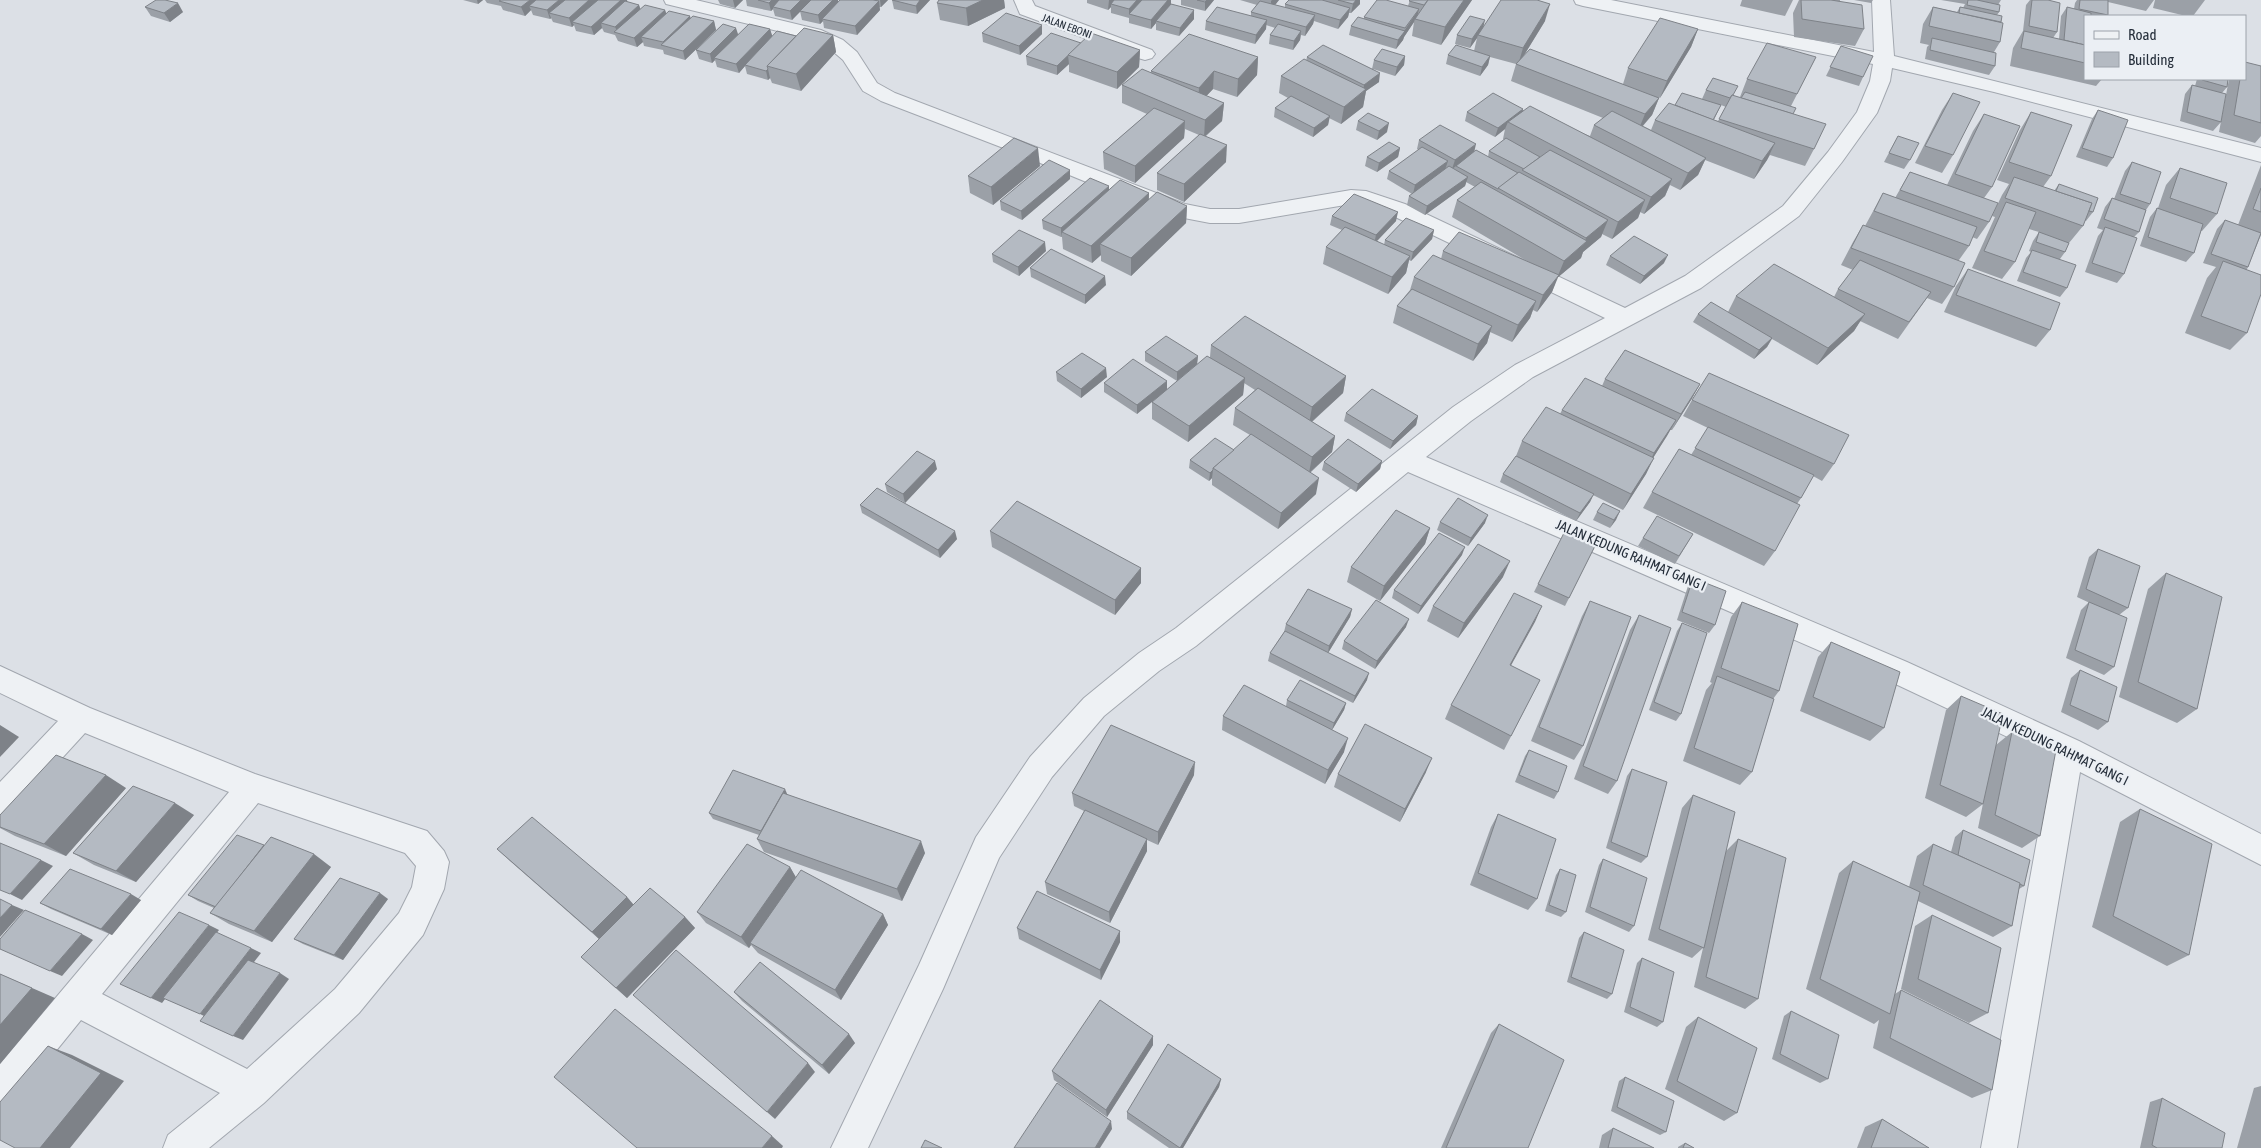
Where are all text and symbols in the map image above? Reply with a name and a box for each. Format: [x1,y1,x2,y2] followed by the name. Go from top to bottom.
[1040,11,1094,41] street label: JALAN EBONI
[2084,15,2246,80] legend
[2128,26,2157,43] text: Road
[2128,51,2174,68] text: Building
[1554,516,1708,594] street label: JALAN KEDUNG RAHMAT GANG I
[1979,703,2131,789] street label: JALAN KEDUNG RAHMAT GANG I

